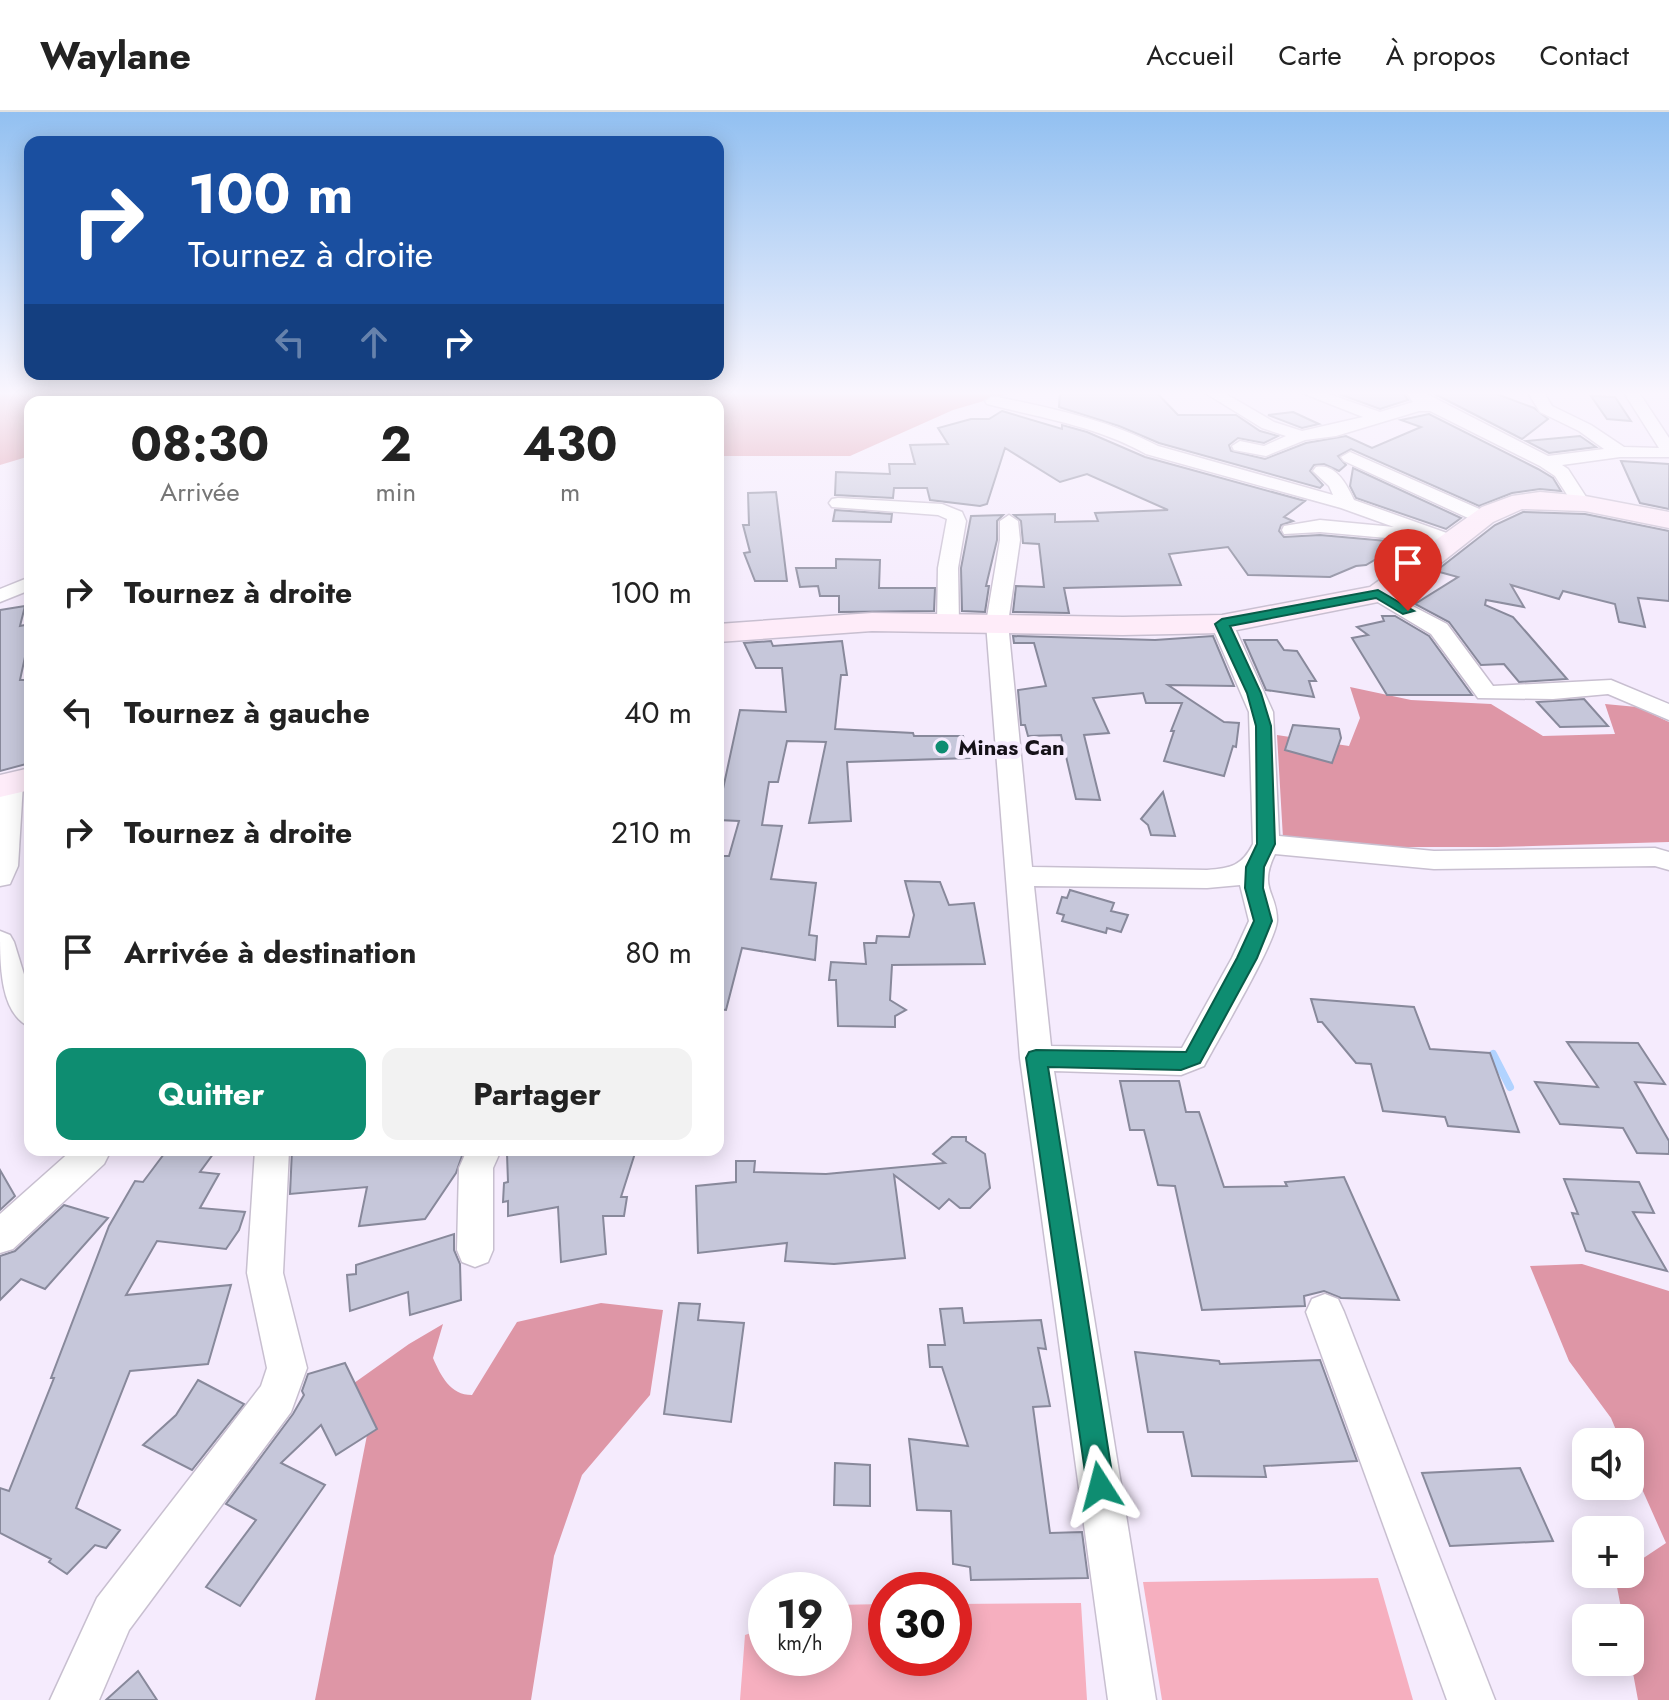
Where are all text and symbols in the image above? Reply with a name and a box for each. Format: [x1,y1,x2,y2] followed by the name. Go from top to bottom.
[40,28,191,83] text: Waylane
[1146,35,1234,76] text: Accueil
[1278,35,1342,76] text: Carte
[1386,35,1496,76] text: À propos
[1540,35,1629,76] text: Contact
[188,153,353,234] text: 100 m
[56,168,160,272] icon: right
[188,228,433,280] text: Tournez à droite
[268,320,312,364] icon: left
[352,320,396,364] icon: ahead
[436,320,480,364] icon: right
[130,410,269,479] text: 08:30
[380,410,412,479] text: 2
[523,410,618,479] text: 430
[160,473,240,511] text: Arrivée
[376,473,416,511] text: min
[560,473,580,511] text: m
[1374,529,1442,611] pin
[1386,541,1430,585] icon: arrive
[56,570,100,614] icon: right
[124,571,352,614] text: Tournez à droite
[610,571,692,614] text: 100 m
[56,690,100,734] icon: left
[124,691,370,734] text: Tournez à gauche
[624,691,692,734] text: 40 m
[958,731,1065,763] place label: Minas Can
[933,738,951,756] marker: Minas Can
[56,810,100,854] icon: right
[124,811,352,854] text: Tournez à droite
[611,811,692,854] text: 210 m
[56,930,100,974] icon: arrive
[124,931,416,974] text: Arrivée à destination
[625,931,692,974] text: 80 m
[56,1048,366,1140] button: Quitter
[382,1048,692,1140] button: Partager
[1572,1428,1644,1676] map controls
[1572,1428,1644,1500] button: sound
[1058,1444,1142,1528] position arrow
[1572,1516,1644,1588] button: +
[868,1572,972,1676] speed limit sign: 30
[776,1585,824,1643] text: 19
[1572,1604,1644,1676] button: −
[777,1629,823,1658] text: km/h

